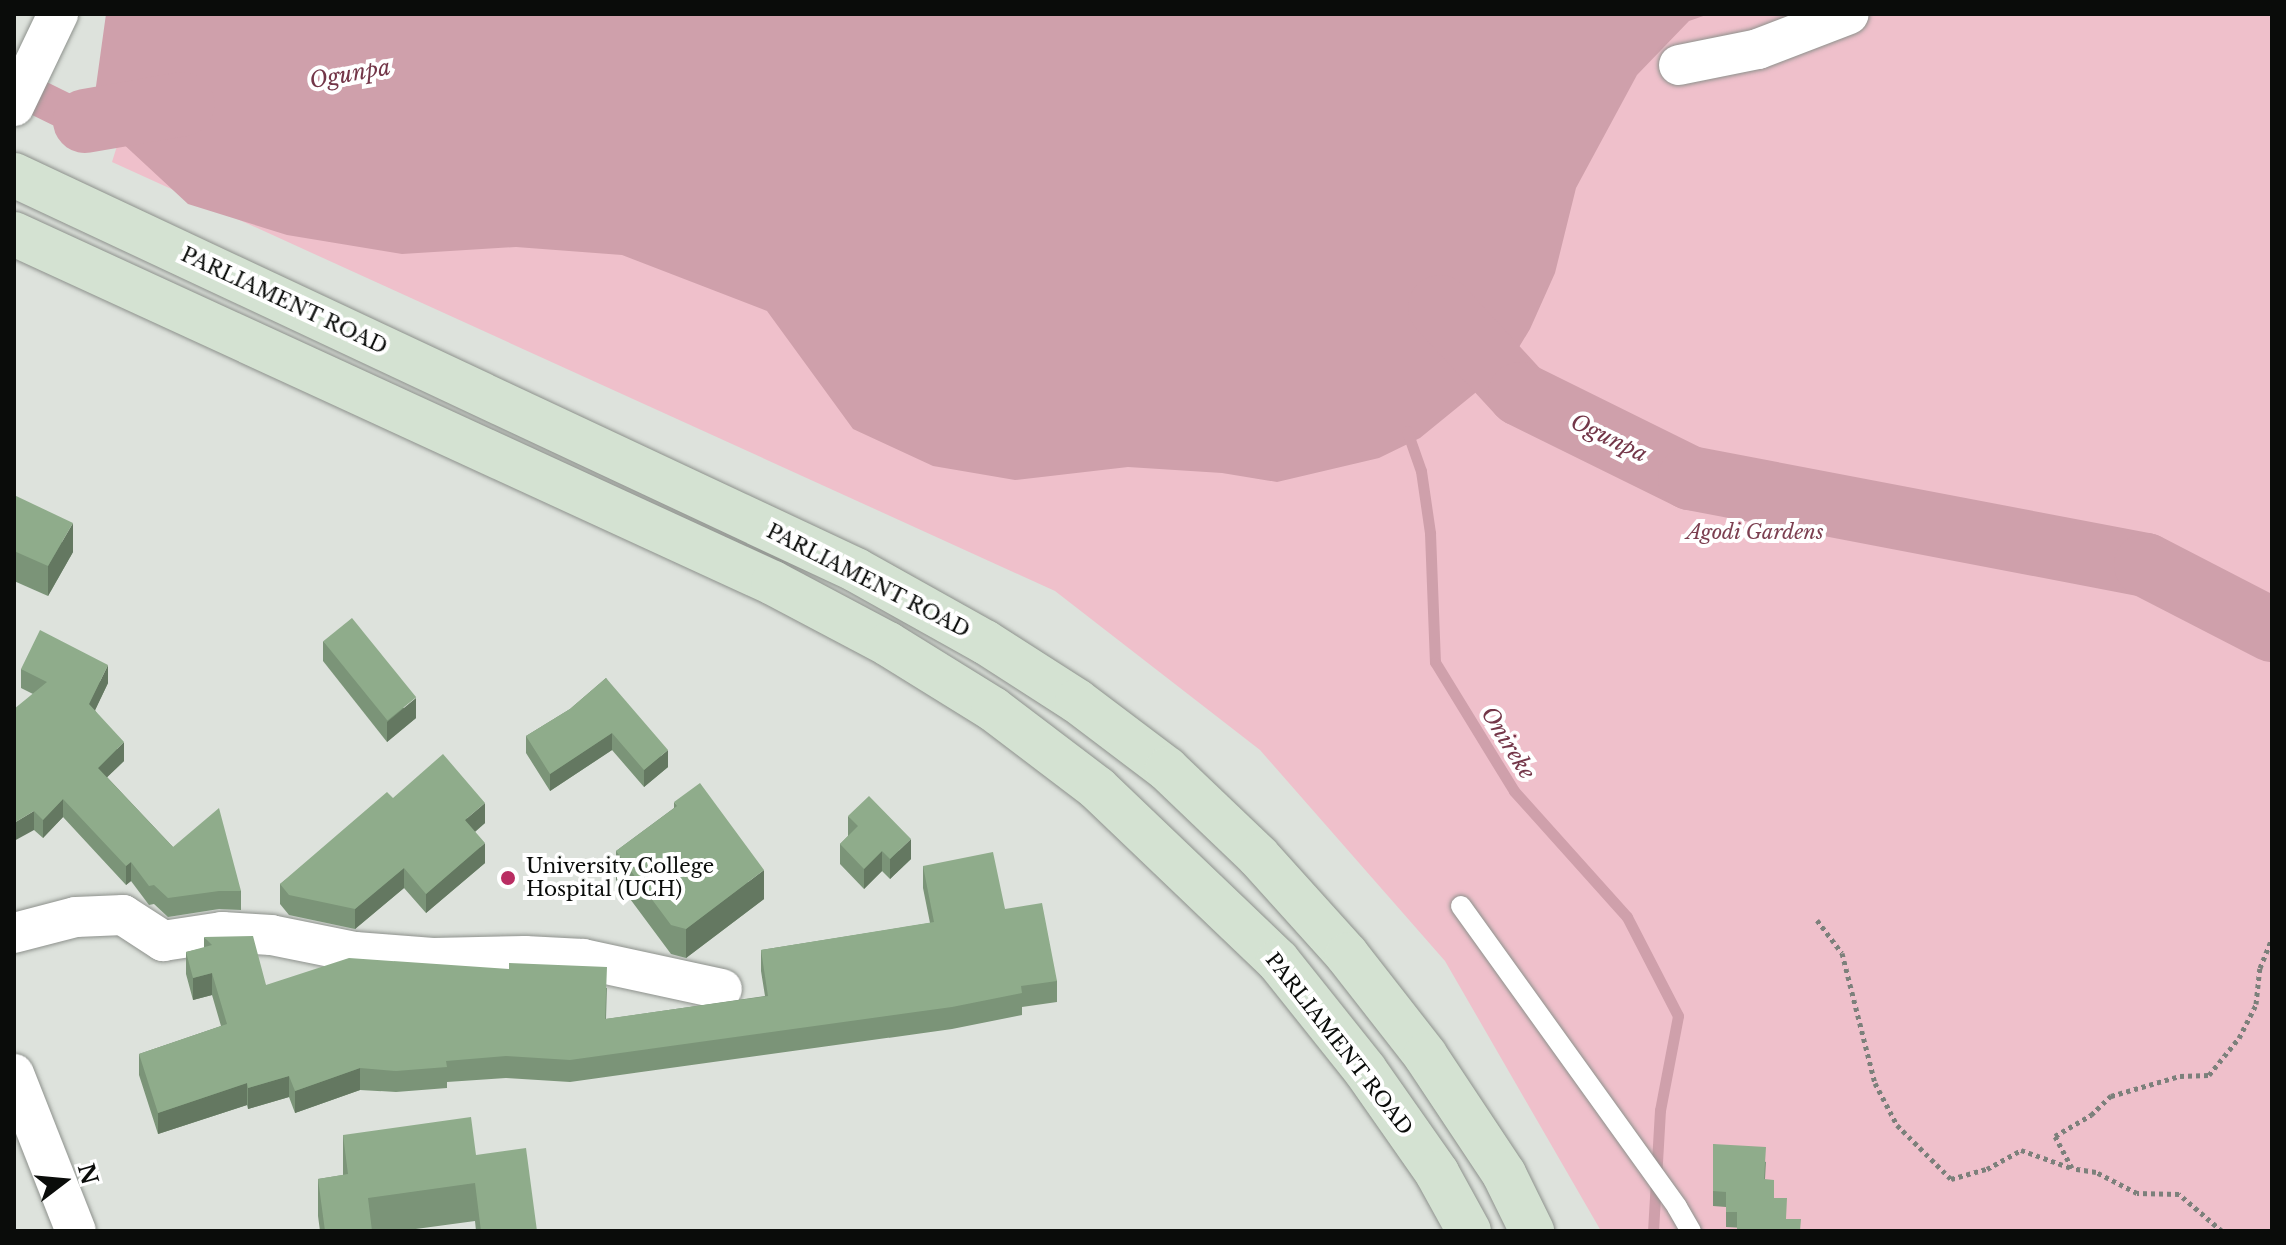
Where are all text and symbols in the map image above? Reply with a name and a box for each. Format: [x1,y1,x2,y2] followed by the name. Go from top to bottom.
[307,54,393,94] water label: Ogunpa
[177,243,391,359] street label: PARLIAMENT ROAD
[1566,408,1652,468] water label: Ogunpa
[762,519,974,643] street label: PARLIAMENT ROAD
[1686,520,1824,544] park label: Agodi Gardens
[1475,702,1541,784] water label: Onireke
[526,854,715,901] place label: University College Hospital (UCH)
[497,867,519,889] marker: University College Hospital (UCH)
[1260,948,1418,1140] street label: PARLIAMENT ROAD
[24,1141,104,1221] north arrow
[72,1161,103,1188] text: N

